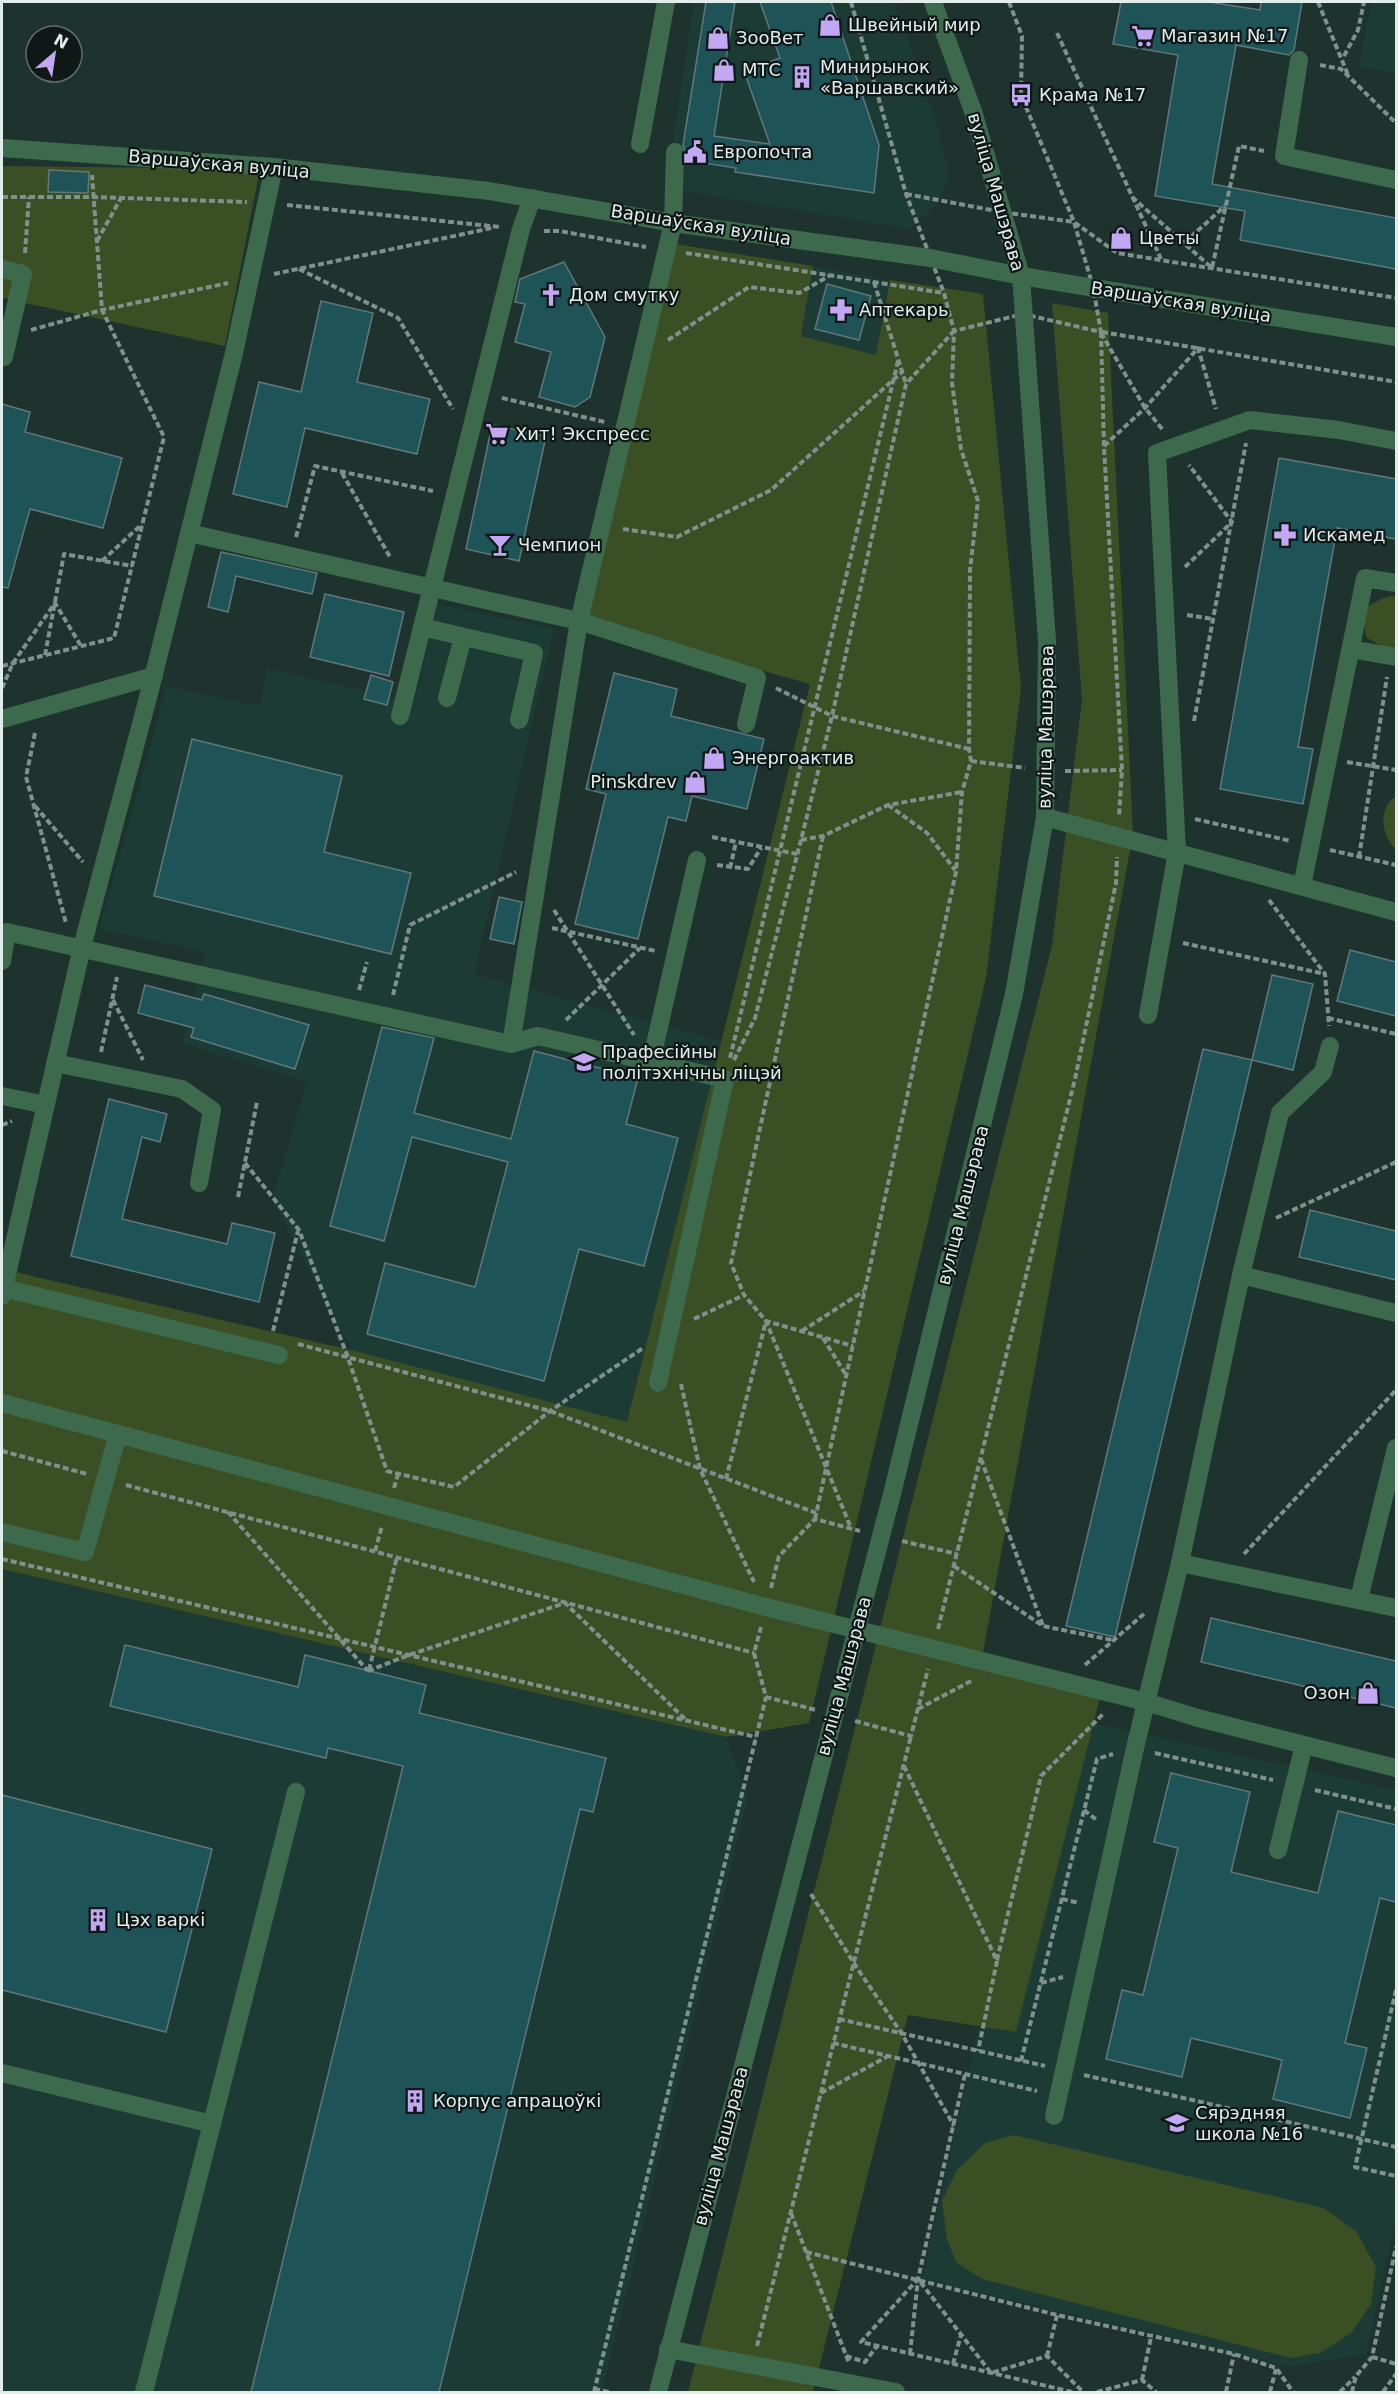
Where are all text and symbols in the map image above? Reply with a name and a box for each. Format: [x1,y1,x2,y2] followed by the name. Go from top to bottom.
[817,12,843,38] shop icon: Швейный мир
[848,14,981,35] place label: Швейный мир
[1130,23,1156,49] supermarket icon: Магазин №17
[24,24,84,84] north arrow
[705,25,731,51] shop icon: ЗооВет
[1161,25,1288,46] place label: Магазин №17
[736,27,803,48] place label: ЗооВет
[51,30,71,53] text: N
[820,56,959,98] place label: Минирынок «Варшавский»
[711,57,737,83] shop icon: МТС
[742,59,781,80] place label: МТС
[789,64,815,90] building icon: Минирынок «Варшавский»
[1008,82,1034,108] bus stop icon: Крама №17
[1039,84,1146,105] place label: Крама №17
[964,110,1029,273] street label: вуліца Машэрава
[682,139,708,165] public building icon: Европочта
[713,141,812,162] place label: Европочта
[127,145,311,182] street label: Варшаўская вуліца
[609,200,793,249] street label: Варшаўская вуліца
[1108,225,1134,251] shop icon: Цветы
[1139,227,1199,248] place label: Цветы
[1089,277,1273,326] street label: Варшаўская вуліца
[538,282,564,308] church icon: Дом смутку
[569,284,680,305] place label: Дом смутку
[828,297,854,323] pharmacy icon: Аптекарь
[859,299,949,320] place label: Аптекарь
[484,421,510,447] supermarket icon: Хит! Экспресс
[515,423,650,444] place label: Хит! Экспресс
[1272,522,1298,548] pharmacy icon: Искамед
[1303,524,1385,545] place label: Искамед
[487,532,513,558] bar icon: Чемпион
[518,534,601,555] place label: Чемпион
[1034,645,1057,809] street label: вуліца Машэрава
[701,745,727,771] shop icon: Энергоактив
[732,747,854,768] place label: Энергоактив
[682,769,708,795] shop icon: Pinskdrev
[590,771,677,792] place label: Pinskdrev
[602,1041,782,1083] place label: Прафесійны політэхнічны ліцэй
[571,1049,597,1075] school or university icon: Прафесійны політэхнічны ліцэй
[933,1123,993,1287] street label: вуліца Машэрава
[812,1594,875,1758] street label: вуліца Машэрава
[1355,1680,1381,1706] shop icon: Озон
[1303,1682,1350,1703] place label: Озон
[85,1907,111,1933] building icon: Цэх варкі
[116,1909,205,1930] place label: Цэх варкі
[689,2064,752,2228] street label: вуліца Машэрава
[402,2088,428,2114] building icon: Корпус апрацоўкі
[433,2090,601,2111] place label: Корпус апрацоўкі
[1195,2102,1303,2144] place label: Сярэдняя школа №16
[1164,2110,1190,2136] school or university icon: Сярэдняя школа №16

